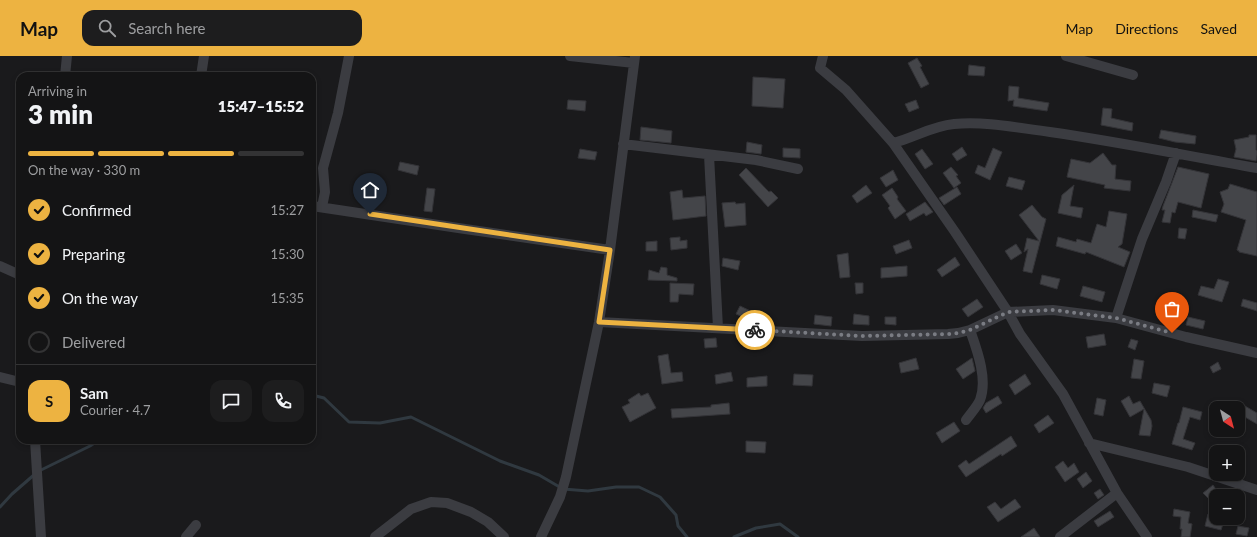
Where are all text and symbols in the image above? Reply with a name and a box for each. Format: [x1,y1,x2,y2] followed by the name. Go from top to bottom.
[82,10,362,46] search box
[20,17,58,40] text: Map
[96,17,118,39] icon: search
[128,19,206,37] text: Search here
[1066,20,1093,37] text: Map
[1115,20,1178,37] text: Directions
[1200,20,1237,37] text: Saved
[28,83,87,99] text: Arriving in
[218,97,304,115] text: 15:47–15:52
[28,98,93,130] text: 3 min
[28,162,140,178] text: On the way · 330 m
[353,173,387,214] pin
[359,179,381,201] icon: home
[28,199,50,221] icon: check
[62,201,131,219] text: Confirmed
[271,202,304,218] text: 15:27
[28,243,50,265] icon: check
[62,245,125,263] text: Preparing
[271,246,304,262] text: 15:30
[28,287,50,309] icon: check
[62,289,138,307] text: On the way
[271,290,304,306] text: 15:35
[1155,292,1189,333] pin
[1161,298,1183,320] icon: bag
[735,310,775,350] courier
[744,319,766,341] icon: bike
[62,333,125,351] text: Delivered
[210,380,252,422] button: chat
[262,380,304,422] button: phone
[80,384,108,402] text: Sam
[45,392,53,410] text: S
[1209,401,1245,437] north arrow
[1209,401,1245,525] map controls
[80,402,151,418] text: Courier · 4.7
[1209,445,1245,481] button: +
[1209,489,1245,525] button: −

